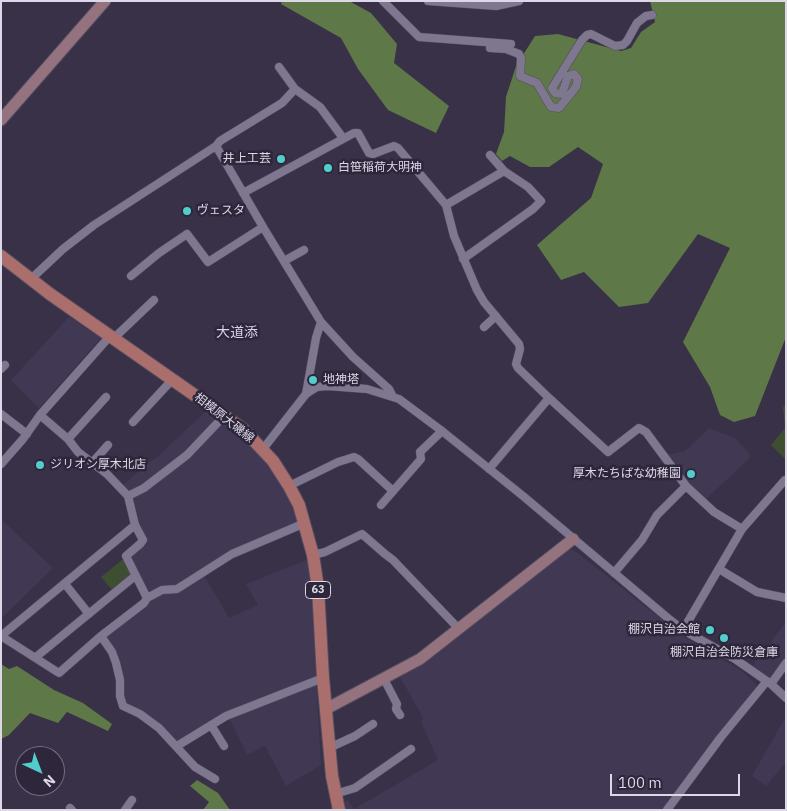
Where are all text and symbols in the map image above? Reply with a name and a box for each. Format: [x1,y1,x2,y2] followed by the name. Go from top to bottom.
[223,152,271,166] place label: 井上工芸
[275,153,287,165] marker: 井上工芸
[338,161,422,175] place label: 白笹稲荷大明神
[322,162,334,174] marker: 白笹稲荷大明神
[197,204,245,218] place label: ヴェスタ
[181,205,193,217] marker: ヴェスタ
[216,325,258,341] district label: 大道添
[323,373,359,387] place label: 地神塔
[307,374,319,386] marker: 地神塔
[191,390,257,446] street label: 相模原大磯線
[50,458,146,472] place label: ジリオン厚木北店
[34,459,46,471] marker: ジリオン厚木北店
[573,467,681,481] place label: 厚木たちばな幼稚園
[685,468,697,480] marker: 厚木たちばな幼稚園
[306,582,330,598] road number: 63
[628,623,700,637] place label: 棚沢自治会館
[704,624,716,636] marker: 棚沢自治会館
[718,632,730,644] marker: 棚沢自治会防災倉庫
[670,646,778,660] place label: 棚沢自治会防災倉庫
[15,746,65,796] north arrow
[612,764,742,796] scale bar
[40,771,59,791] text: N
[618,773,662,792] text: 100 m

